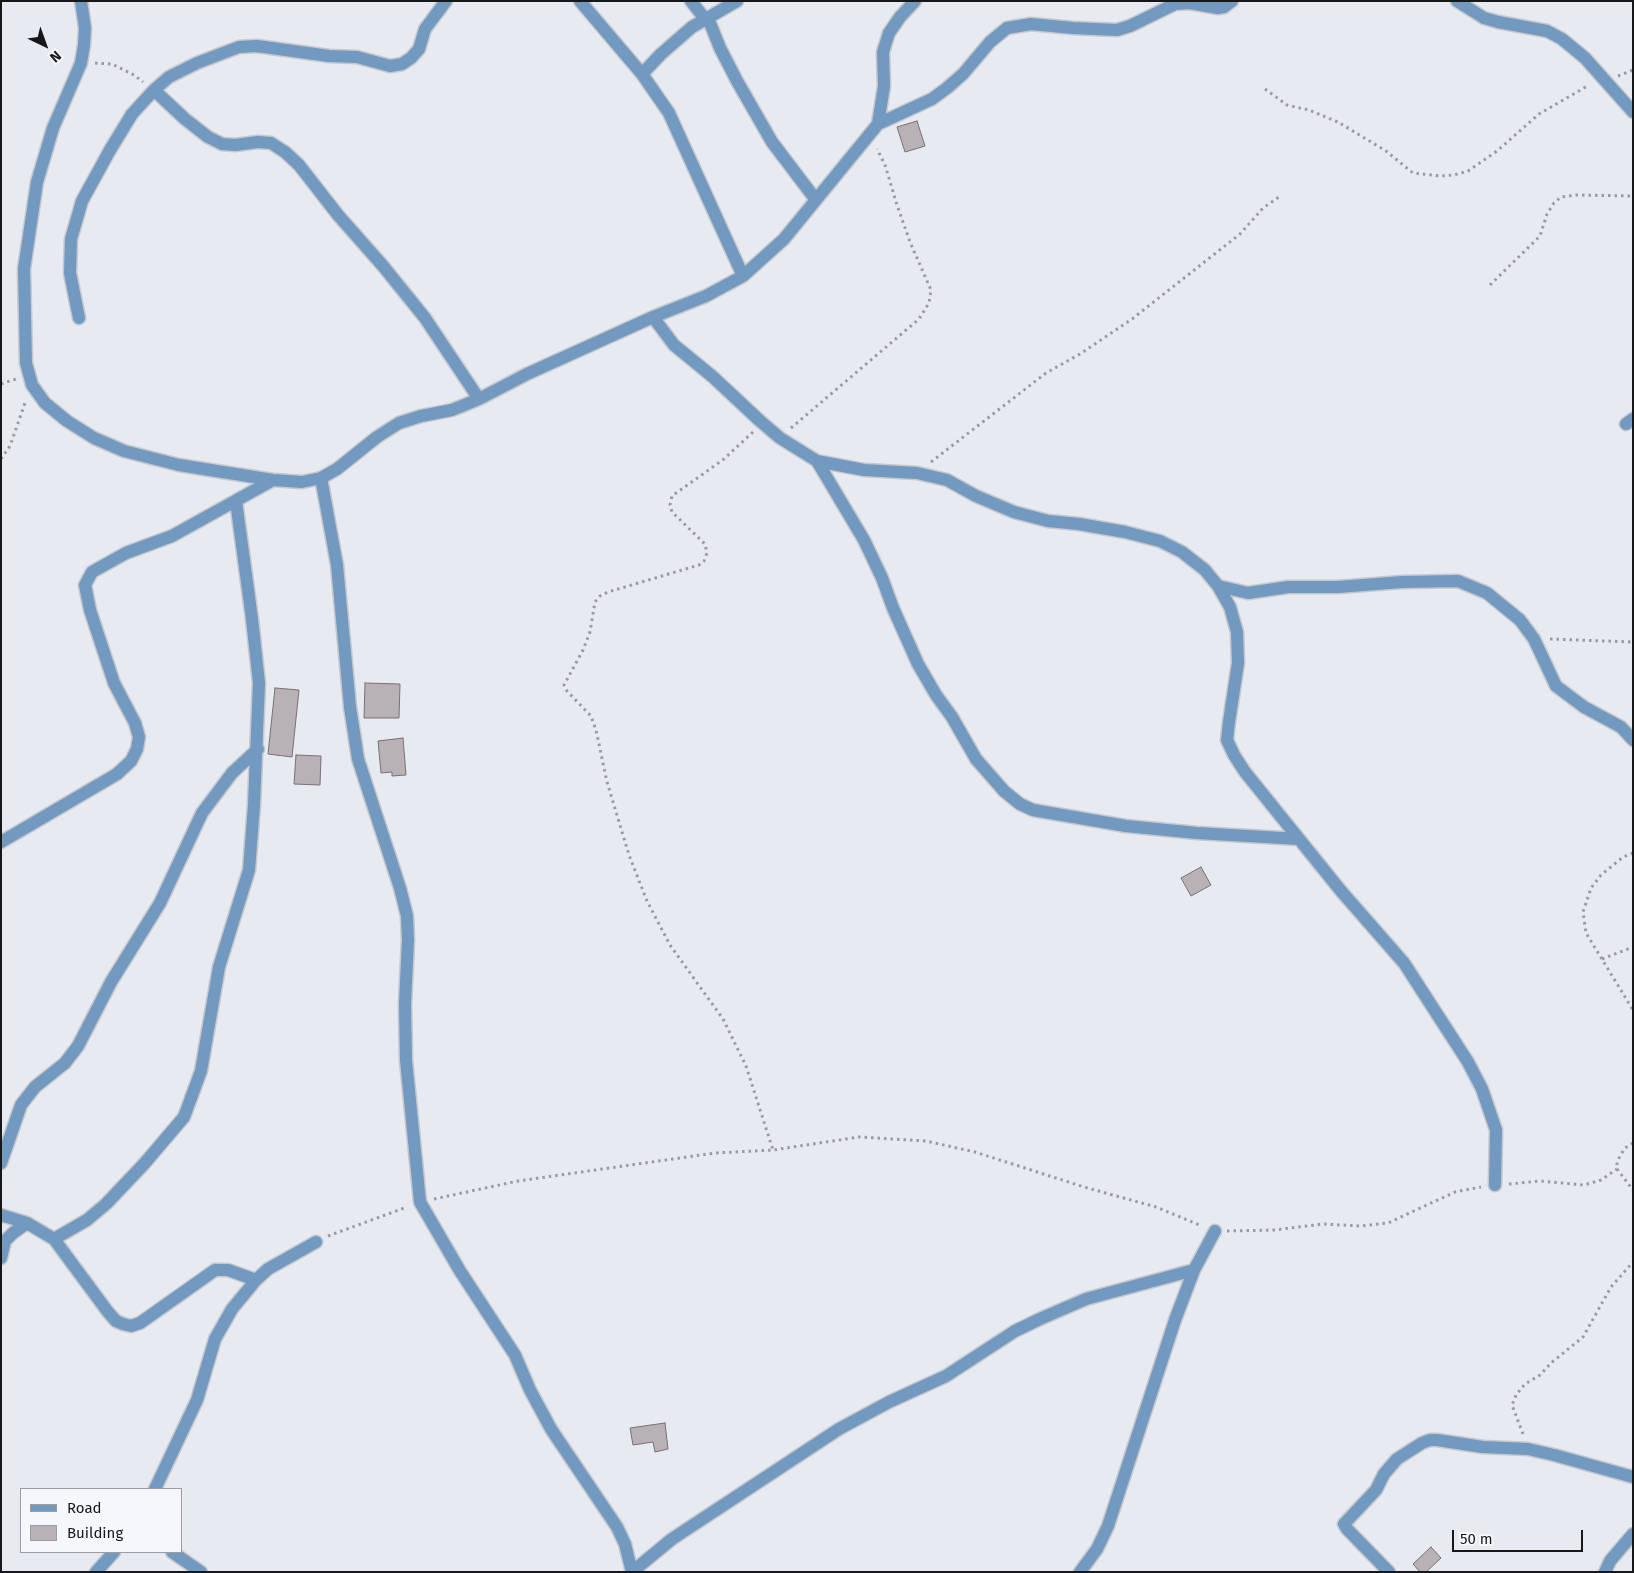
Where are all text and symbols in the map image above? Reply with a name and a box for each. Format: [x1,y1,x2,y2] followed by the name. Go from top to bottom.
[20,20,70,70] north arrow
[46,47,65,66] text: N
[20,1488,182,1553] legend
[67,1499,102,1517] text: Road
[1454,1520,1585,1552] scale bar
[67,1524,123,1542] text: Building
[1460,1530,1493,1548] text: 50 m

